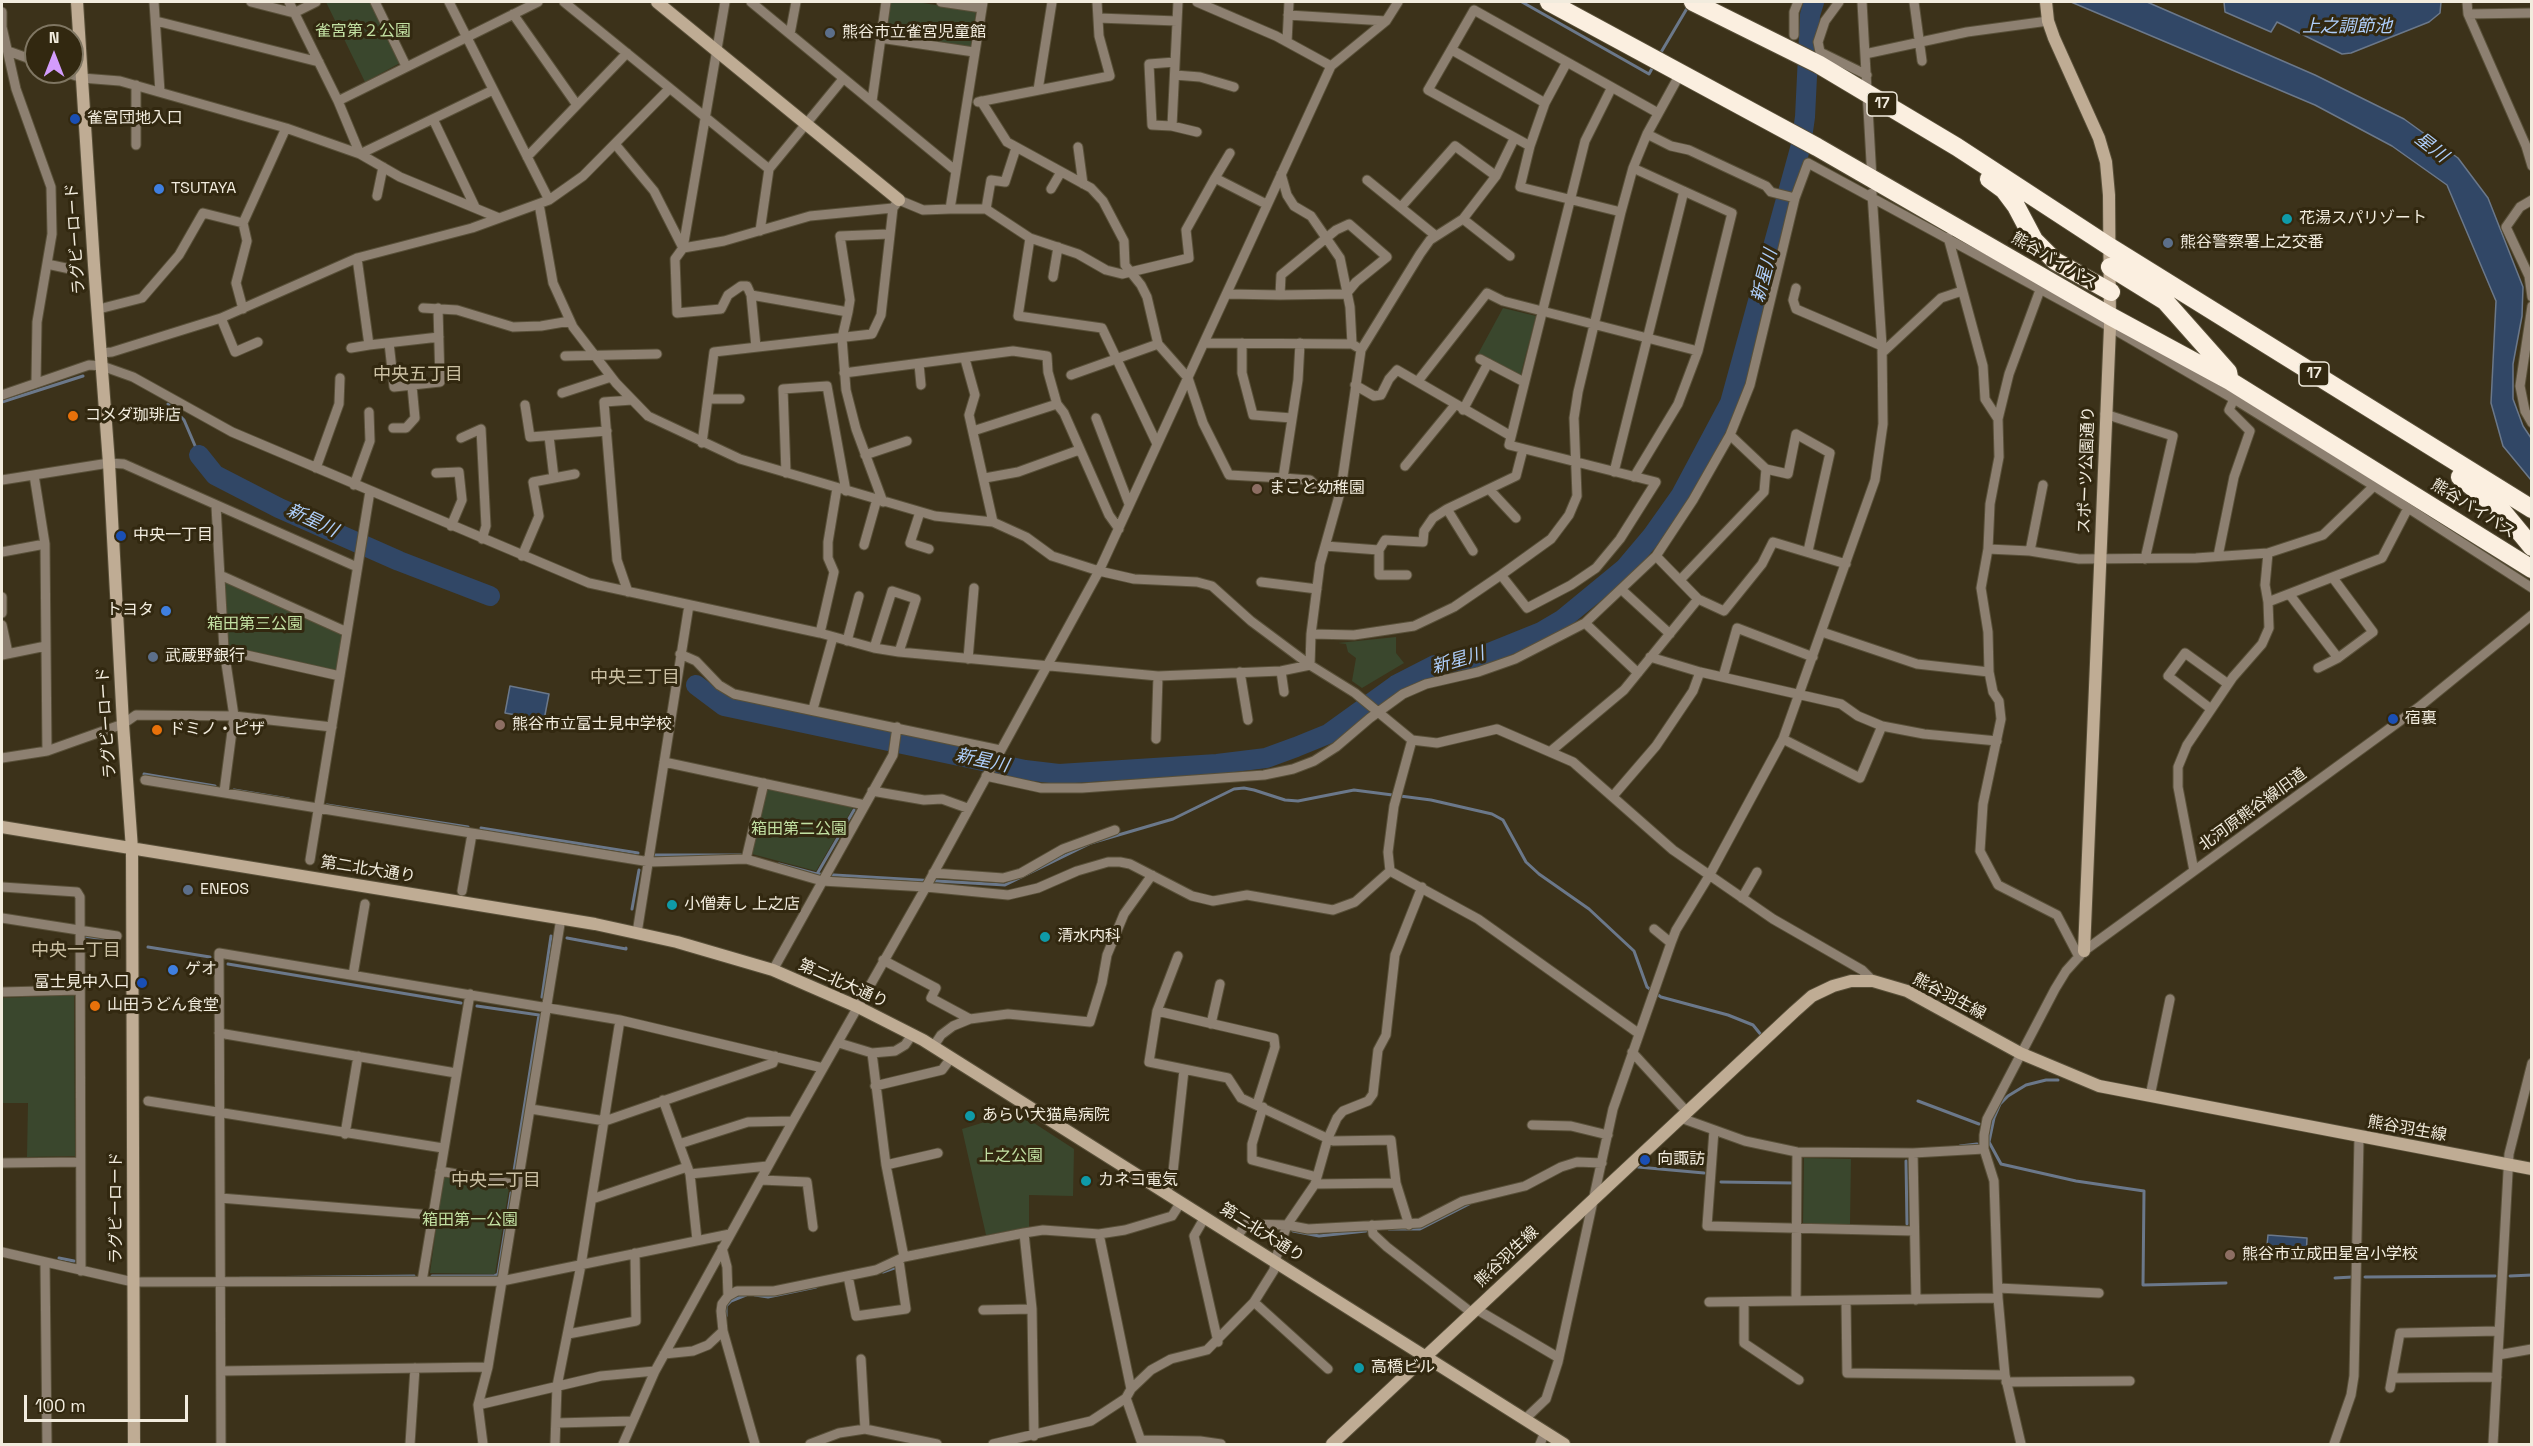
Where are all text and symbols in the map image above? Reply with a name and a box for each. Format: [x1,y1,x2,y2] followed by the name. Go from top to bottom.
[2302,16,2392,38] water label: 上之調節池
[315,22,411,42] park label: 雀宮第２公園
[842,23,986,43] place label: 熊谷市立雀宮児童館
[24,24,84,84] north arrow
[823,26,837,40] marker: 熊谷市立雀宮児童館
[49,27,59,48] text: N
[1867,92,1897,116] road number: 17
[87,109,183,129] place label: 雀宮団地入口
[68,112,82,126] marker: 雀宮団地入口
[2410,128,2452,168] water label: 星川
[171,179,236,199] place label: TSUTAYA
[63,182,89,296] street label: ラグビーロード
[152,182,166,196] marker: TSUTAYA
[2299,209,2427,229] place label: 花湯スパリゾート
[2280,212,2294,226] marker: 花湯スパリゾート
[2008,229,2100,293] street label: 熊谷バイパス
[2180,233,2324,253] place label: 熊谷警察署上之交番
[2161,236,2175,250] marker: 熊谷警察署上之交番
[1748,247,1782,305] water label: 新星川
[2299,362,2329,386] road number: 17
[373,364,463,386] district label: 中央五丁目
[85,406,181,426] place label: コメダ珈琲店
[2075,406,2099,534] street label: スポーツ公園通り
[66,409,80,423] marker: コメダ珈琲店
[2427,475,2519,543] street label: 熊谷バイパス
[1269,479,1365,499] place label: まこと幼稚園
[1250,482,1264,496] marker: まこと幼稚園
[283,500,341,542] water label: 新星川
[133,526,213,546] place label: 中央一丁目
[114,529,128,543] marker: 中央一丁目
[106,601,154,621] place label: トヨタ
[159,604,173,618] marker: トヨタ
[207,615,303,635] park label: 箱田第三公園
[1429,643,1487,679] water label: 新星川
[165,647,245,667] place label: 武蔵野銀行
[146,650,160,664] marker: 武蔵野銀行
[94,666,120,780] street label: ラグビーロード
[590,667,680,689] district label: 中央三丁目
[2405,709,2437,729] place label: 宿裏
[2386,712,2400,726] marker: 宿裏
[512,715,672,735] place label: 熊谷市立富士見中学校
[493,718,507,732] marker: 熊谷市立富士見中学校
[169,720,265,740] place label: ドミノ・ピザ
[150,723,164,737] marker: ドミノ・ピザ
[953,745,1011,777] water label: 新星川
[2196,765,2310,855] street label: 北河原熊谷線旧道
[751,820,847,840] park label: 箱田第二公園
[319,853,417,887] street label: 第二北大通り
[200,880,249,900] place label: ENEOS
[181,883,195,897] marker: ENEOS
[684,895,800,915] place label: 小僧寿し 上之店
[665,898,679,912] marker: 小僧寿し 上之店
[1057,927,1121,947] place label: 清水内科
[1038,930,1052,944] marker: 清水内科
[31,940,121,962] district label: 中央一丁目
[795,956,891,1012] street label: 第二北大通り
[185,960,217,980] place label: ゲオ
[166,963,180,977] marker: ゲオ
[1909,970,1989,1024] street label: 熊谷羽生線
[34,973,130,993] place label: 富士見中入口
[135,976,149,990] marker: 富士見中入口
[107,996,219,1016] place label: 山田うどん食堂
[88,999,102,1013] marker: 山田うどん食堂
[982,1106,1110,1126] place label: あらい犬猫鳥病院
[963,1109,977,1123] marker: あらい犬猫鳥病院
[2366,1113,2448,1145] street label: 熊谷羽生線
[979,1147,1043,1167] park label: 上之公園
[1657,1150,1705,1170] place label: 向諏訪
[107,1152,127,1264] street label: ラグビーロード
[1638,1153,1652,1167] marker: 向諏訪
[451,1170,541,1192] district label: 中央二丁目
[1098,1171,1178,1191] place label: カネコ電気
[1079,1174,1093,1188] marker: カネコ電気
[1216,1199,1308,1267] street label: 第二北大通り
[422,1211,518,1231] park label: 箱田第一公園
[1471,1223,1543,1291] street label: 熊谷羽生線
[2242,1245,2418,1265] place label: 熊谷市立成田星宮小学校
[2223,1248,2237,1262] marker: 熊谷市立成田星宮小学校
[1371,1358,1435,1378] place label: 高橋ビル
[1352,1361,1366,1375] marker: 高橋ビル
[27,1383,190,1421] scale bar
[35,1394,86,1417] text: 100 m

